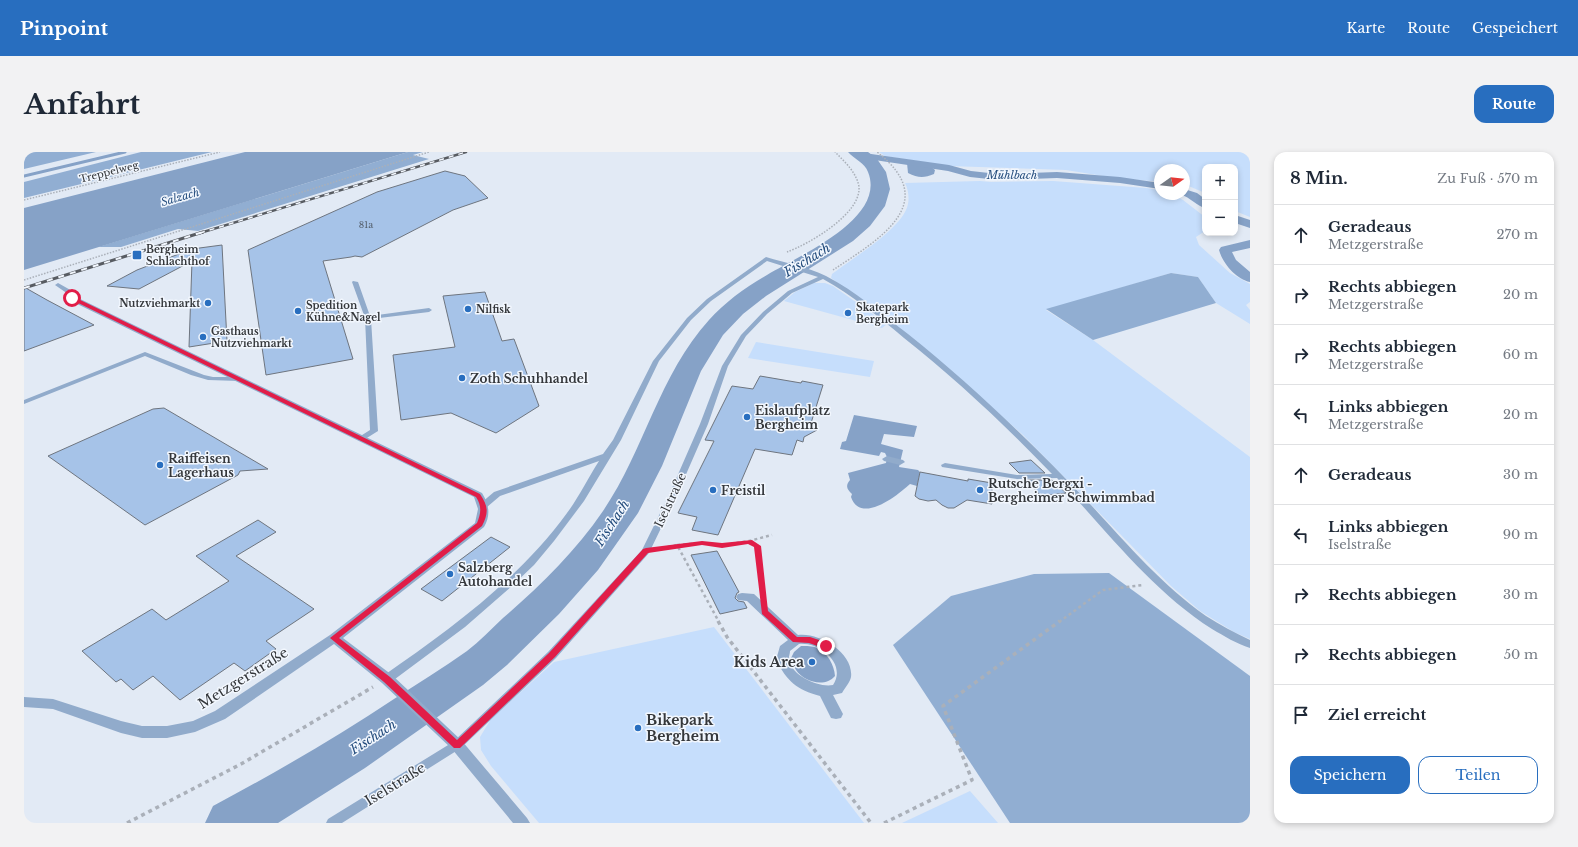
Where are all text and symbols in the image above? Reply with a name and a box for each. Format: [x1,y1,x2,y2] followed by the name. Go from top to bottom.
[20,17,108,40] text: Pinpoint
[1347,19,1385,37] text: Karte
[1407,19,1450,37] text: Route
[1472,19,1558,37] text: Gespeichert
[1474,85,1554,123] button: Route
[24,87,140,122] text: Anfahrt
[78,158,141,186] street label: Treppelweg
[1154,164,1190,200] north arrow
[1202,164,1238,236] map controls
[1202,164,1238,200] button: +
[986,168,1037,182] water label: Mühlbach
[1290,168,1348,189] text: 8 Min.
[1437,170,1538,187] text: Zu Fuß · 570 m
[159,185,201,209] water label: Salzach
[1202,200,1238,236] button: −
[1328,217,1411,236] text: Geradeaus
[359,219,373,230] house number: 81a
[1290,224,1312,246] icon: ahead
[1497,226,1538,243] text: 270 m
[1328,236,1423,253] text: Metzgerstraße
[780,239,834,281] water label: Fischach
[146,243,211,268] place label: Bergheim Schlachthof
[131,249,143,261] marker: Bergheim Schlachthof
[1328,277,1457,296] text: Rechts abbiegen
[1290,284,1312,306] icon: right
[1503,286,1538,303] text: 20 m
[63,289,81,307] route start
[1328,296,1423,313] text: Metzgerstraße
[119,297,200,310] place label: Nutzviehmarkt
[203,298,213,308] marker: Nutzviehmarkt
[306,299,381,324] place label: Spedition Kühne&Nagel
[856,301,909,326] place label: Skatepark Bergheim
[476,303,511,316] place label: Nilfisk
[463,304,473,314] marker: Nilfisk
[293,306,303,316] marker: Spedition Kühne&Nagel
[843,308,853,318] marker: Skatepark Bergheim
[211,325,292,350] place label: Gasthaus Nutzviehmarkt
[198,332,208,342] marker: Gasthaus Nutzviehmarkt
[1328,337,1457,356] text: Rechts abbiegen
[1290,344,1312,366] icon: right
[1503,346,1538,363] text: 60 m
[1328,356,1423,373] text: Metzgerstraße
[470,371,589,386] place label: Zoth Schuhhandel
[457,373,467,383] marker: Zoth Schuhhandel
[1328,397,1448,416] text: Links abbiegen
[755,403,830,432] place label: Eislaufplatz Bergheim
[1290,404,1312,426] icon: left
[1503,406,1538,423] text: 20 m
[742,412,752,422] marker: Eislaufplatz Bergheim
[1328,416,1423,433] text: Metzgerstraße
[168,451,234,480] place label: Raiffeisen Lagerhaus
[155,460,165,470] marker: Raiffeisen Lagerhaus
[1290,464,1312,486] icon: ahead
[1328,465,1411,484] text: Geradeaus
[1503,466,1538,483] text: 30 m
[651,470,689,530] street label: Iselstraße
[988,476,1156,505] place label: Rutsche Bergxi - Bergheimer Schwimmbad
[721,483,766,498] place label: Freistil
[708,485,718,495] marker: Freistil
[975,485,985,495] marker: Rutsche Bergxi - Bergheimer Schwimmbad
[590,497,633,550] water label: Fischach
[1328,517,1448,536] text: Links abbiegen
[1290,524,1312,546] icon: left
[1503,526,1538,543] text: 90 m
[1328,536,1391,553] text: Iselstraße
[457,560,533,589] place label: Salzberg Autohandel
[445,569,455,579] marker: Salzberg Autohandel
[1290,584,1312,606] icon: right
[1328,585,1457,604] text: Rechts abbiegen
[1503,586,1538,603] text: 30 m
[817,637,835,655] route end
[195,643,291,713] street label: Metzgerstraße
[1290,644,1312,666] icon: right
[1328,645,1457,664] text: Rechts abbiegen
[1504,646,1538,663] text: 50 m
[734,653,804,671] place label: Kids Area
[807,657,817,667] marker: Kids Area
[1290,704,1312,726] icon: arrive
[1328,705,1426,724] text: Ziel erreicht
[646,711,720,745] place label: Bikepark Bergheim
[346,716,399,759] water label: Fischach
[633,723,643,733] marker: Bikepark Bergheim
[1290,756,1410,794] button: Speichern
[1418,756,1538,794] button: Teilen
[361,758,429,810] street label: Iselstraße

